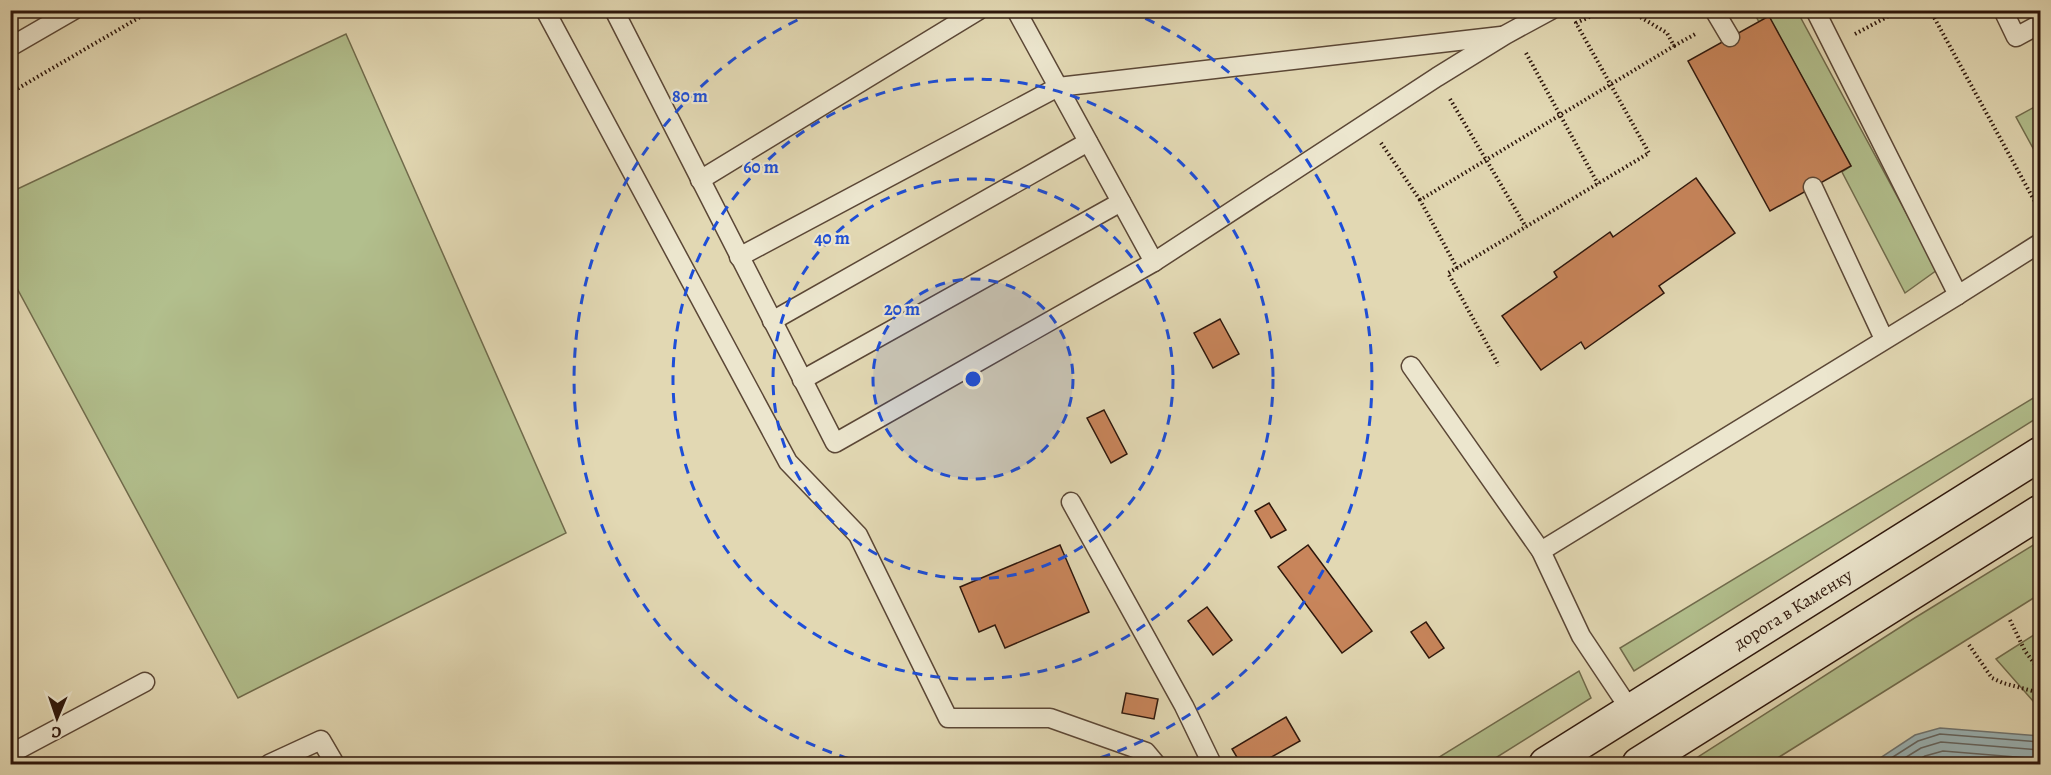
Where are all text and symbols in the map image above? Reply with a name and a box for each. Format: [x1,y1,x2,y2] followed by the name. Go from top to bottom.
[672,84,708,108] text: 80 m
[743,155,779,179] text: 60 m
[814,226,850,250] text: 40 m
[884,297,920,321] text: 20 m
[963,369,983,389] centre of rings
[1728,562,1858,656] street label: дорога в Каменку
[27,688,87,748] north arrow
[51,721,62,743] text: С

